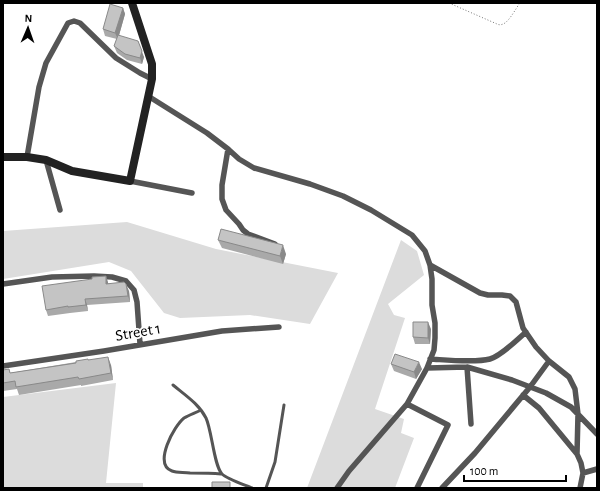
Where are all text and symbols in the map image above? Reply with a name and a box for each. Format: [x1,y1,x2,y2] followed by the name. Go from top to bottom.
[8,8,48,48] north arrow
[24,13,32,24] text: N
[114,320,162,344] street label: Street 1
[464,457,566,483] scale bar
[470,465,498,477] text: 100 m

